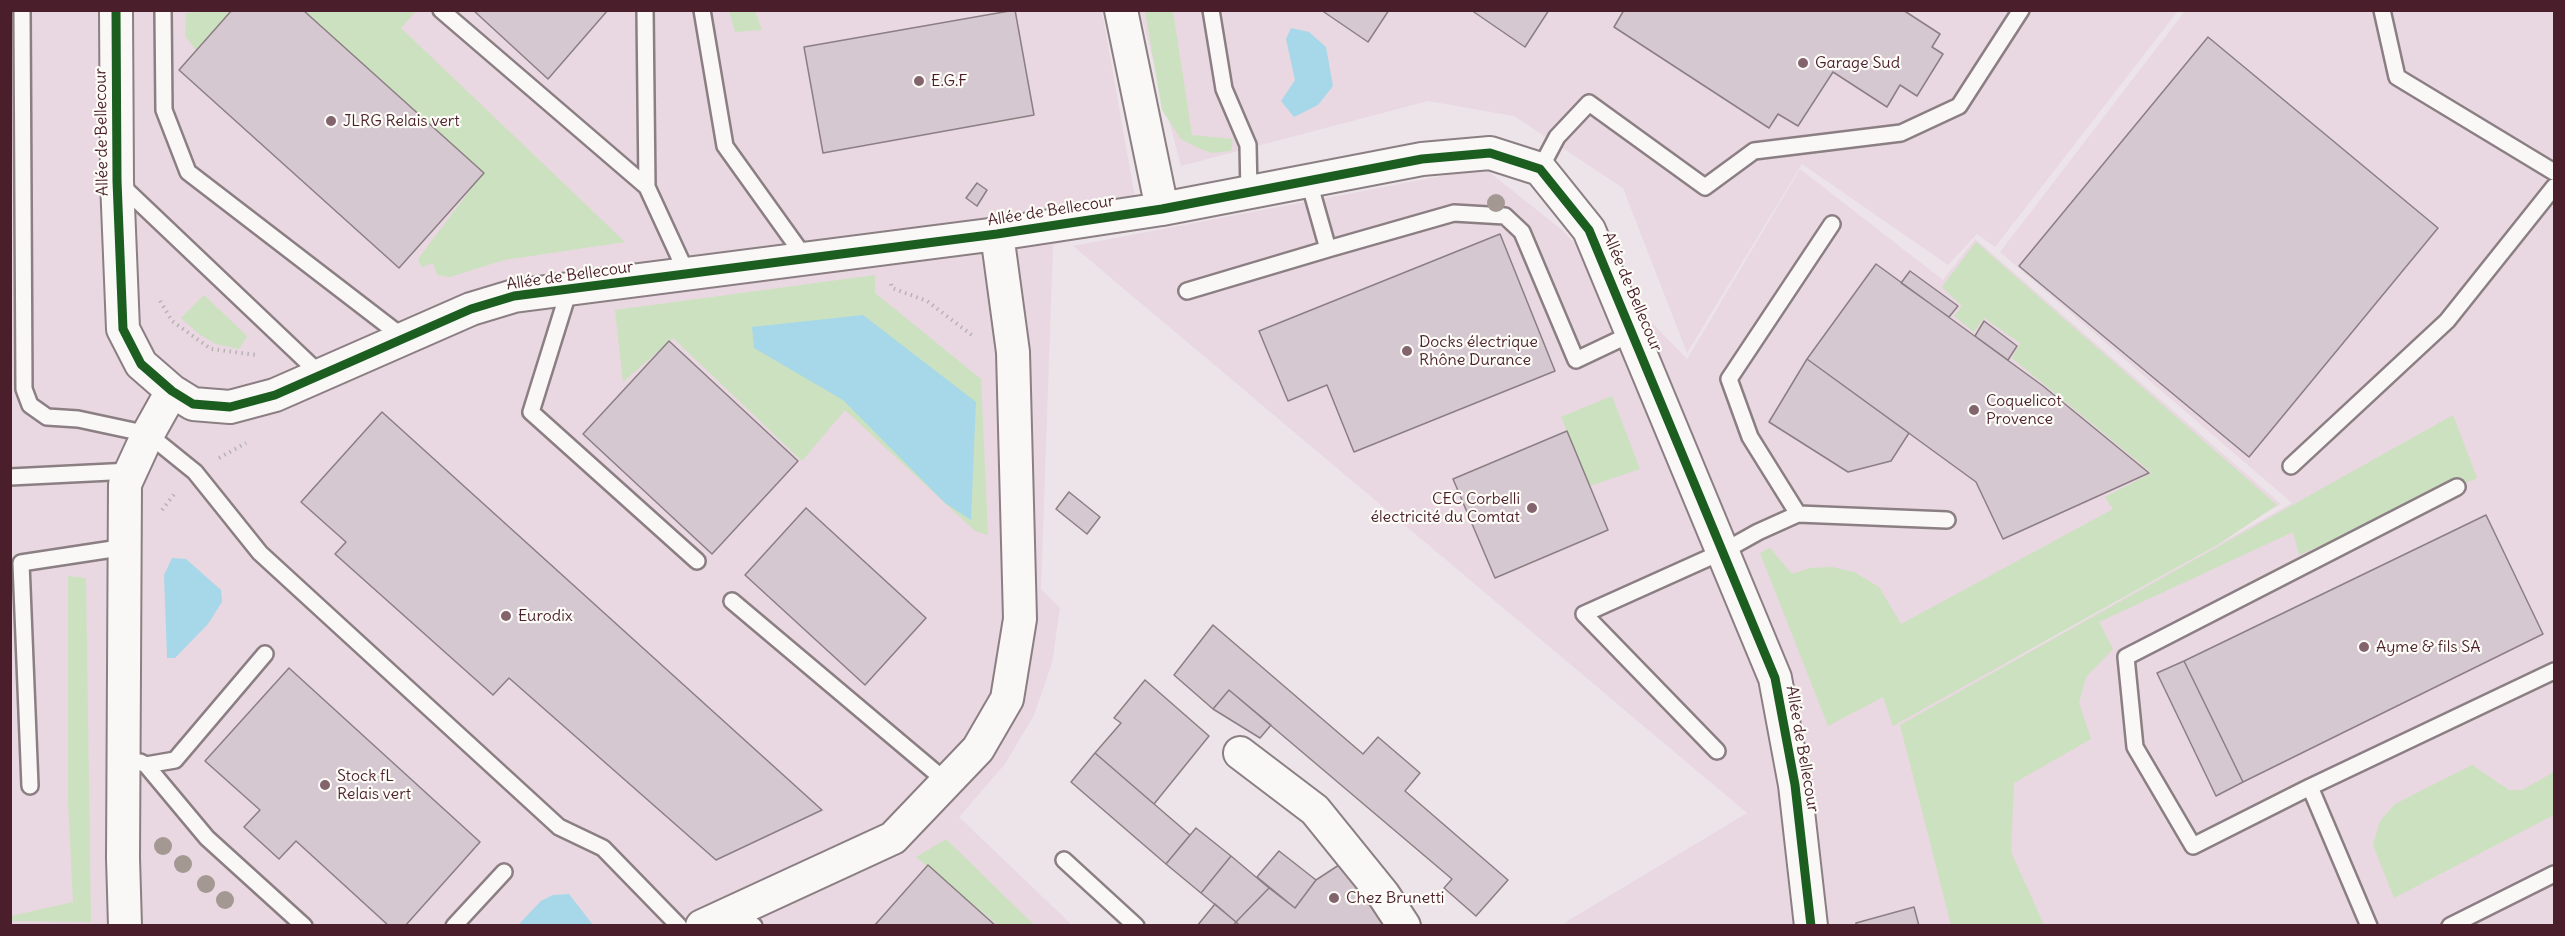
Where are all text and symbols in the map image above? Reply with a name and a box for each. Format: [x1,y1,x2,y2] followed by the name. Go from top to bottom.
[1815,53,1900,73] place label: Garage Sud
[1796,56,1810,70] marker: Garage Sud
[91,68,113,196] street label: Allée de Bellecour
[931,71,967,91] place label: E.G.F
[912,74,926,88] marker: E.G.F
[343,111,460,131] place label: JLRG Relais vert
[324,114,338,128] marker: JLRG Relais vert
[986,192,1116,230] street label: Allée de Bellecour
[1598,229,1666,355] street label: Allée de Bellecour
[505,258,635,294] street label: Allée de Bellecour
[1419,332,1538,370] place label: Docks électrique Rhône Durance
[1400,344,1414,358] marker: Docks électrique Rhône Durance
[1986,391,2062,429] place label: Coquelicot Provence
[1967,403,1981,417] marker: Coquelicot Provence
[1370,489,1520,527] place label: CEC Corbelli électricité du Comtat
[1525,501,1539,515] marker: CEC Corbelli électricité du Comtat
[518,606,573,626] place label: Eurodix
[499,609,513,623] marker: Eurodix
[2376,637,2481,657] place label: Ayme & fils SA
[2357,640,2371,654] marker: Ayme & fils SA
[1781,684,1823,814] street label: Allée de Bellecour
[337,766,411,804] place label: Stock fL Relais vert
[318,778,332,792] marker: Stock fL Relais vert
[1346,888,1444,908] place label: Chez Brunetti
[1327,891,1341,905] marker: Chez Brunetti

